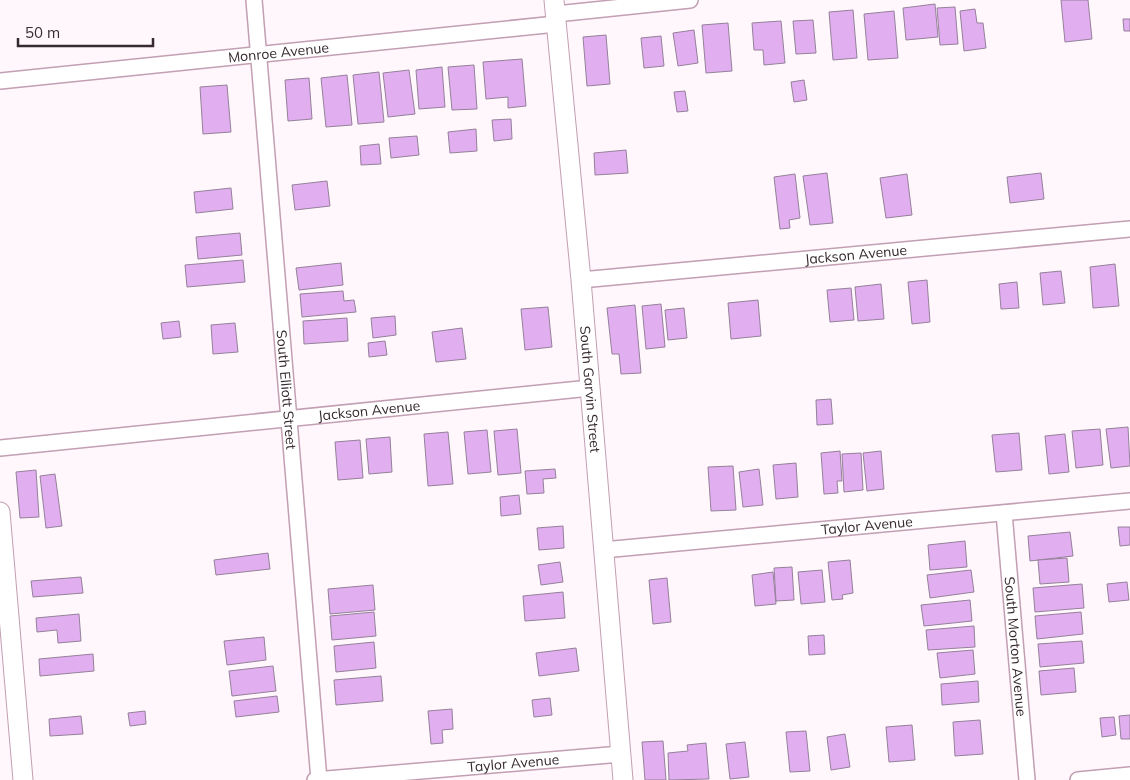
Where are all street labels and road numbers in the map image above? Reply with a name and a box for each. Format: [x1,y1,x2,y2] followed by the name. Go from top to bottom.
[227,38,330,67] street label: Monroe Avenue
[804,241,908,268] street label: Jackson Avenue
[576,325,604,454] street label: South Garvin Street
[273,329,300,450] street label: South Elliott Street
[317,396,421,425] street label: Jackson Avenue
[820,512,914,539] street label: Taylor Avenue
[1001,576,1031,717] street label: South Morton Avenue
[467,750,560,776] street label: Taylor Avenue

